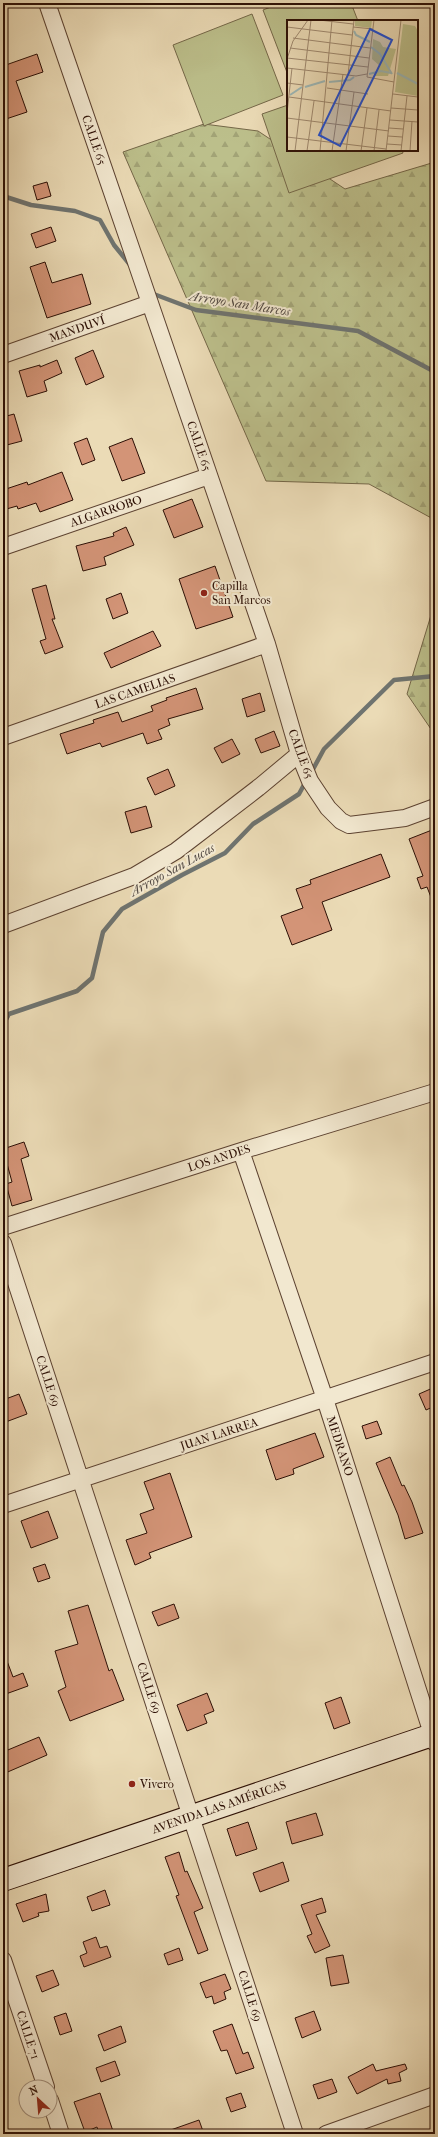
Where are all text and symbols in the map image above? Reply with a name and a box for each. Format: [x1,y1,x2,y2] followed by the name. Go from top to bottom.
[287,20,418,151] inset map
[79,113,109,167] street label: CALLE 65
[187,288,292,319] water label: Arroyo San Marcos
[47,312,107,345] street label: MANDUVÍ
[184,419,214,473] street label: CALLE 65
[67,492,144,530] street label: ALGARROBO
[212,579,271,607] place label: Capilla San Marcos
[199,588,209,598] marker: Capilla San Marcos
[93,671,177,711] street label: LAS CAMELIAS
[286,727,316,781] street label: CALLE 65
[126,840,218,900] water label: Arroyo San Lucas
[186,1141,252,1175] street label: LOS ANDES
[33,1354,63,1408] street label: CALLE 69
[324,1414,356,1478] street label: MEDRANO
[177,1415,260,1453] street label: JUAN LARREA
[134,1661,164,1715] street label: CALLE 69
[139,1777,174,1791] place label: Vivero
[149,1777,288,1837] street label: AVENIDA LAS AMÉRICAS
[127,1779,137,1789] marker: Vivero
[235,1969,265,2023] street label: CALLE 69
[14,2009,42,2061] street label: CALLE 71
[18,2079,58,2119] north arrow
[27,2083,41,2098] text: N

